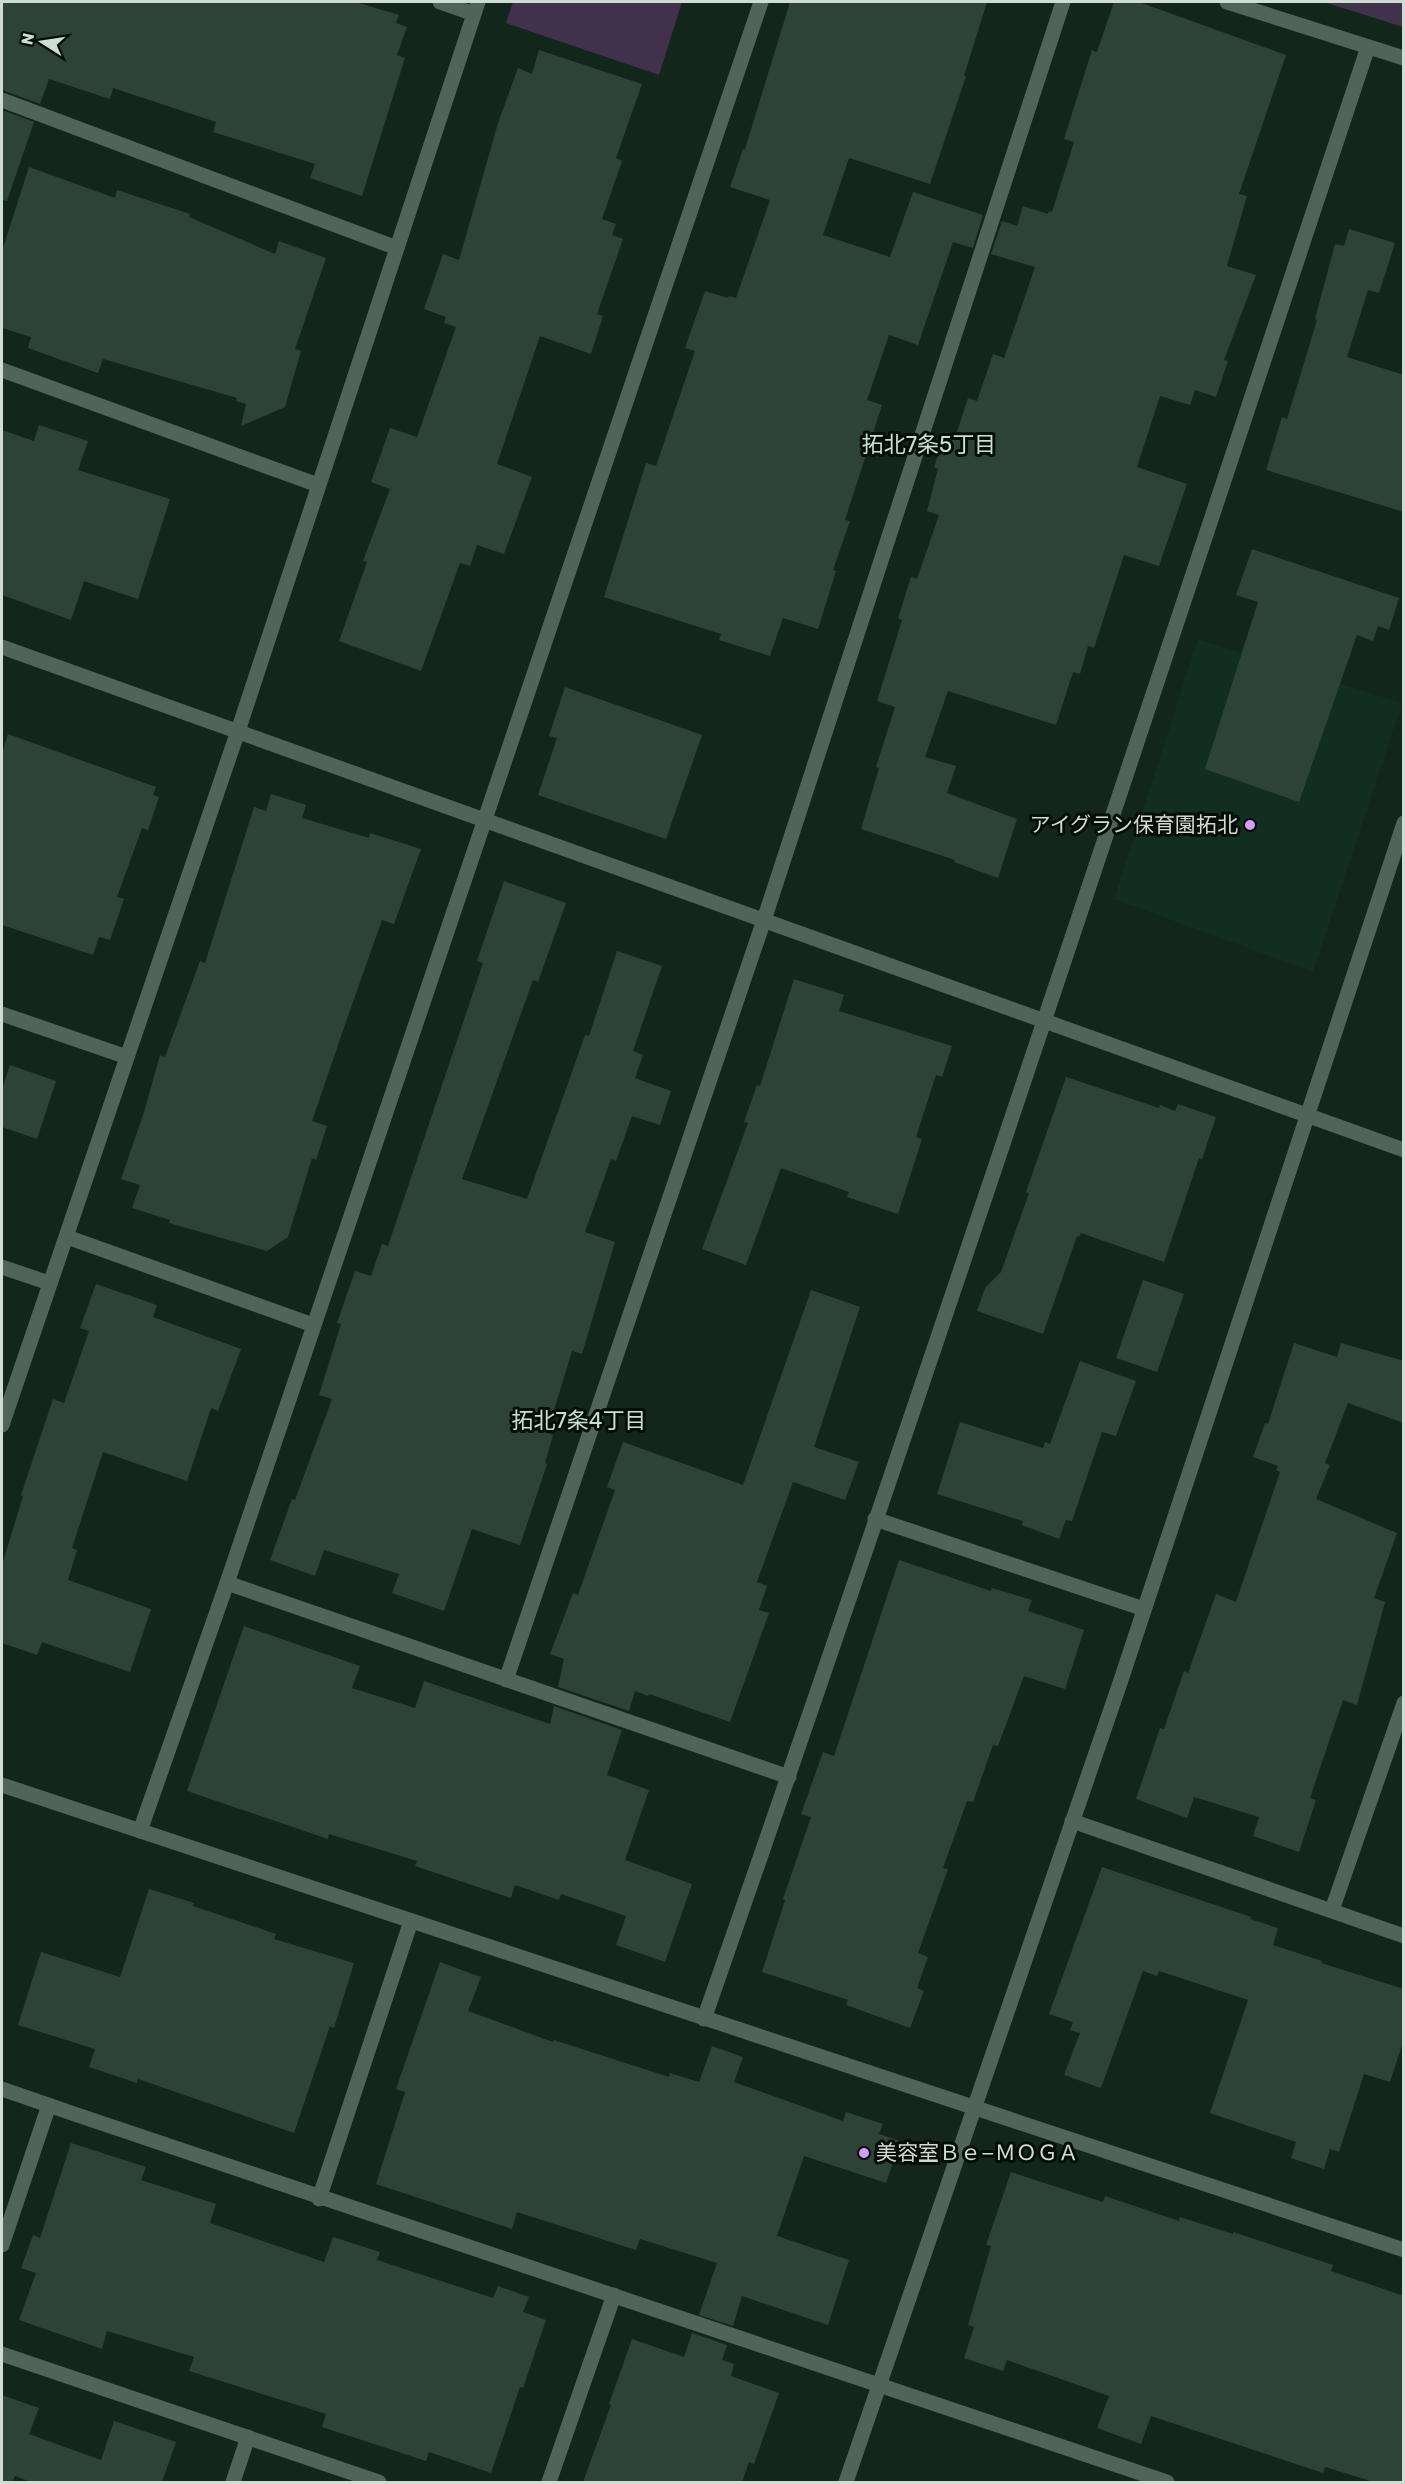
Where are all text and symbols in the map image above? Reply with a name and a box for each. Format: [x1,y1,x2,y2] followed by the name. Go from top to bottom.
[12,12,72,72] north arrow
[17,31,38,47] text: N
[862,431,996,458] district label: 拓北7条5丁目
[1029,812,1238,837] place label: アイグラン保育園拓北
[1243,818,1257,832] marker: アイグラン保育園拓北
[512,1407,646,1434] district label: 拓北7条4丁目
[876,2140,1079,2165] place label: 美容室Ｂｅ−ＭＯＧＡ
[857,2146,871,2160] marker: 美容室Ｂｅ−ＭＯＧＡ

